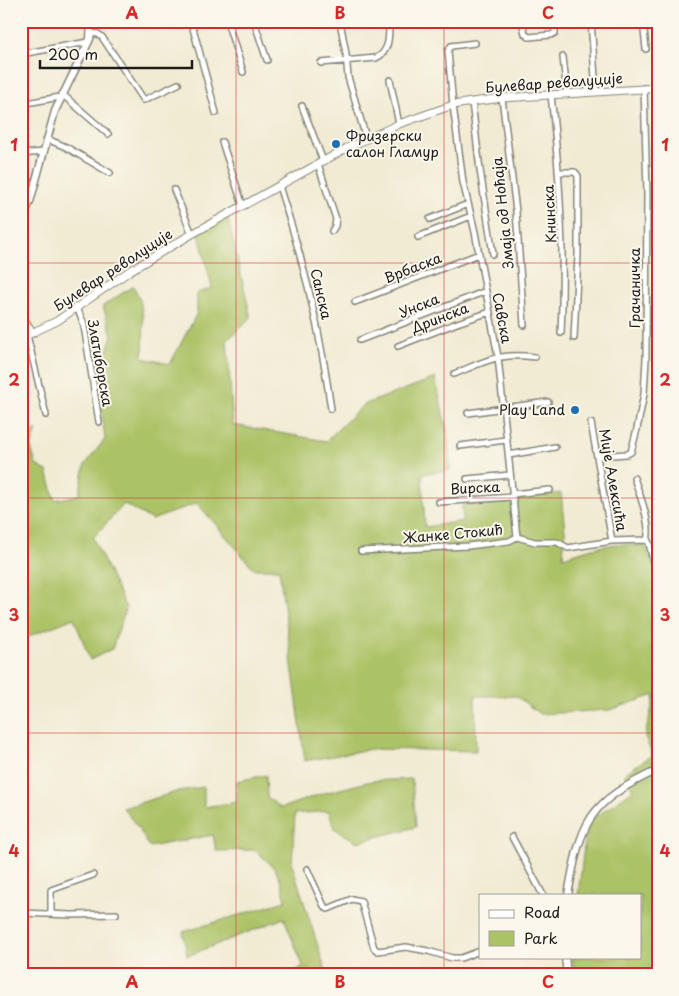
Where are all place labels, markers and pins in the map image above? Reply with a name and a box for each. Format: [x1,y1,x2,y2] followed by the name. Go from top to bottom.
[346,125,439,162] place label: Фризерски салон Гламур
[330,138,342,150] marker: Фризерски салон Гламур
[499,399,565,420] place label: Play Land
[569,404,581,416] marker: Play Land

